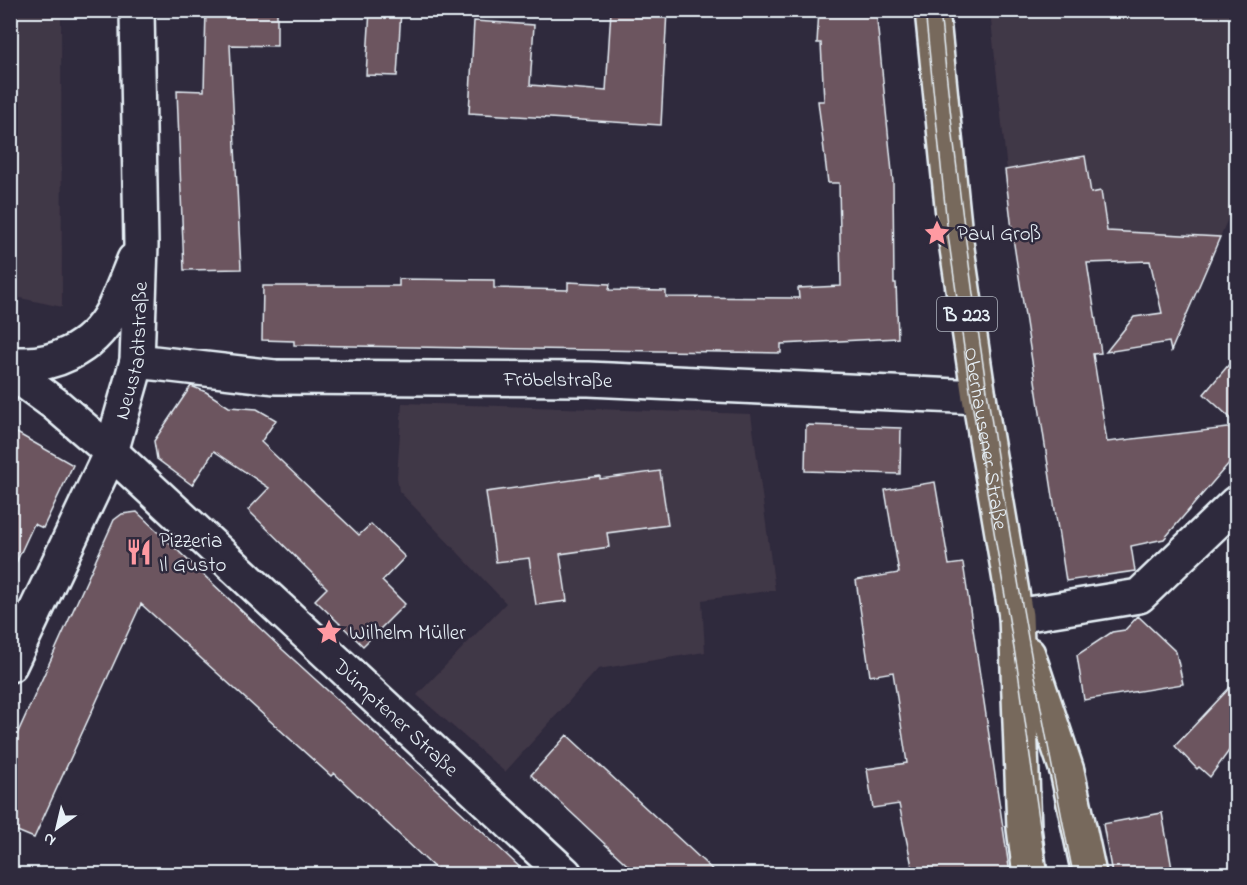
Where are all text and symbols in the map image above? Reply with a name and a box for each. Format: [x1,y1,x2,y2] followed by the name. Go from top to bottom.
[922,218,952,248] place icon: Paul Groß
[957,220,1041,250] place label: Paul Groß
[108,281,157,424] street label: Neustadtstraße
[937,297,997,331] road number: B 223
[955,345,1014,533] street label: Oberhausener Straße
[503,365,614,397] street label: Fröbelstraße
[159,527,227,581] place label: Pizzeria Il Gusto
[124,537,154,567] restaurant icon: Pizzeria Il Gusto
[314,617,344,647] place icon: Wilhelm Müller
[349,619,466,649] place label: Wilhelm Müller
[325,652,465,785] street label: Dümptener Straße
[27,798,87,858] north arrow
[38,826,61,852] text: N

